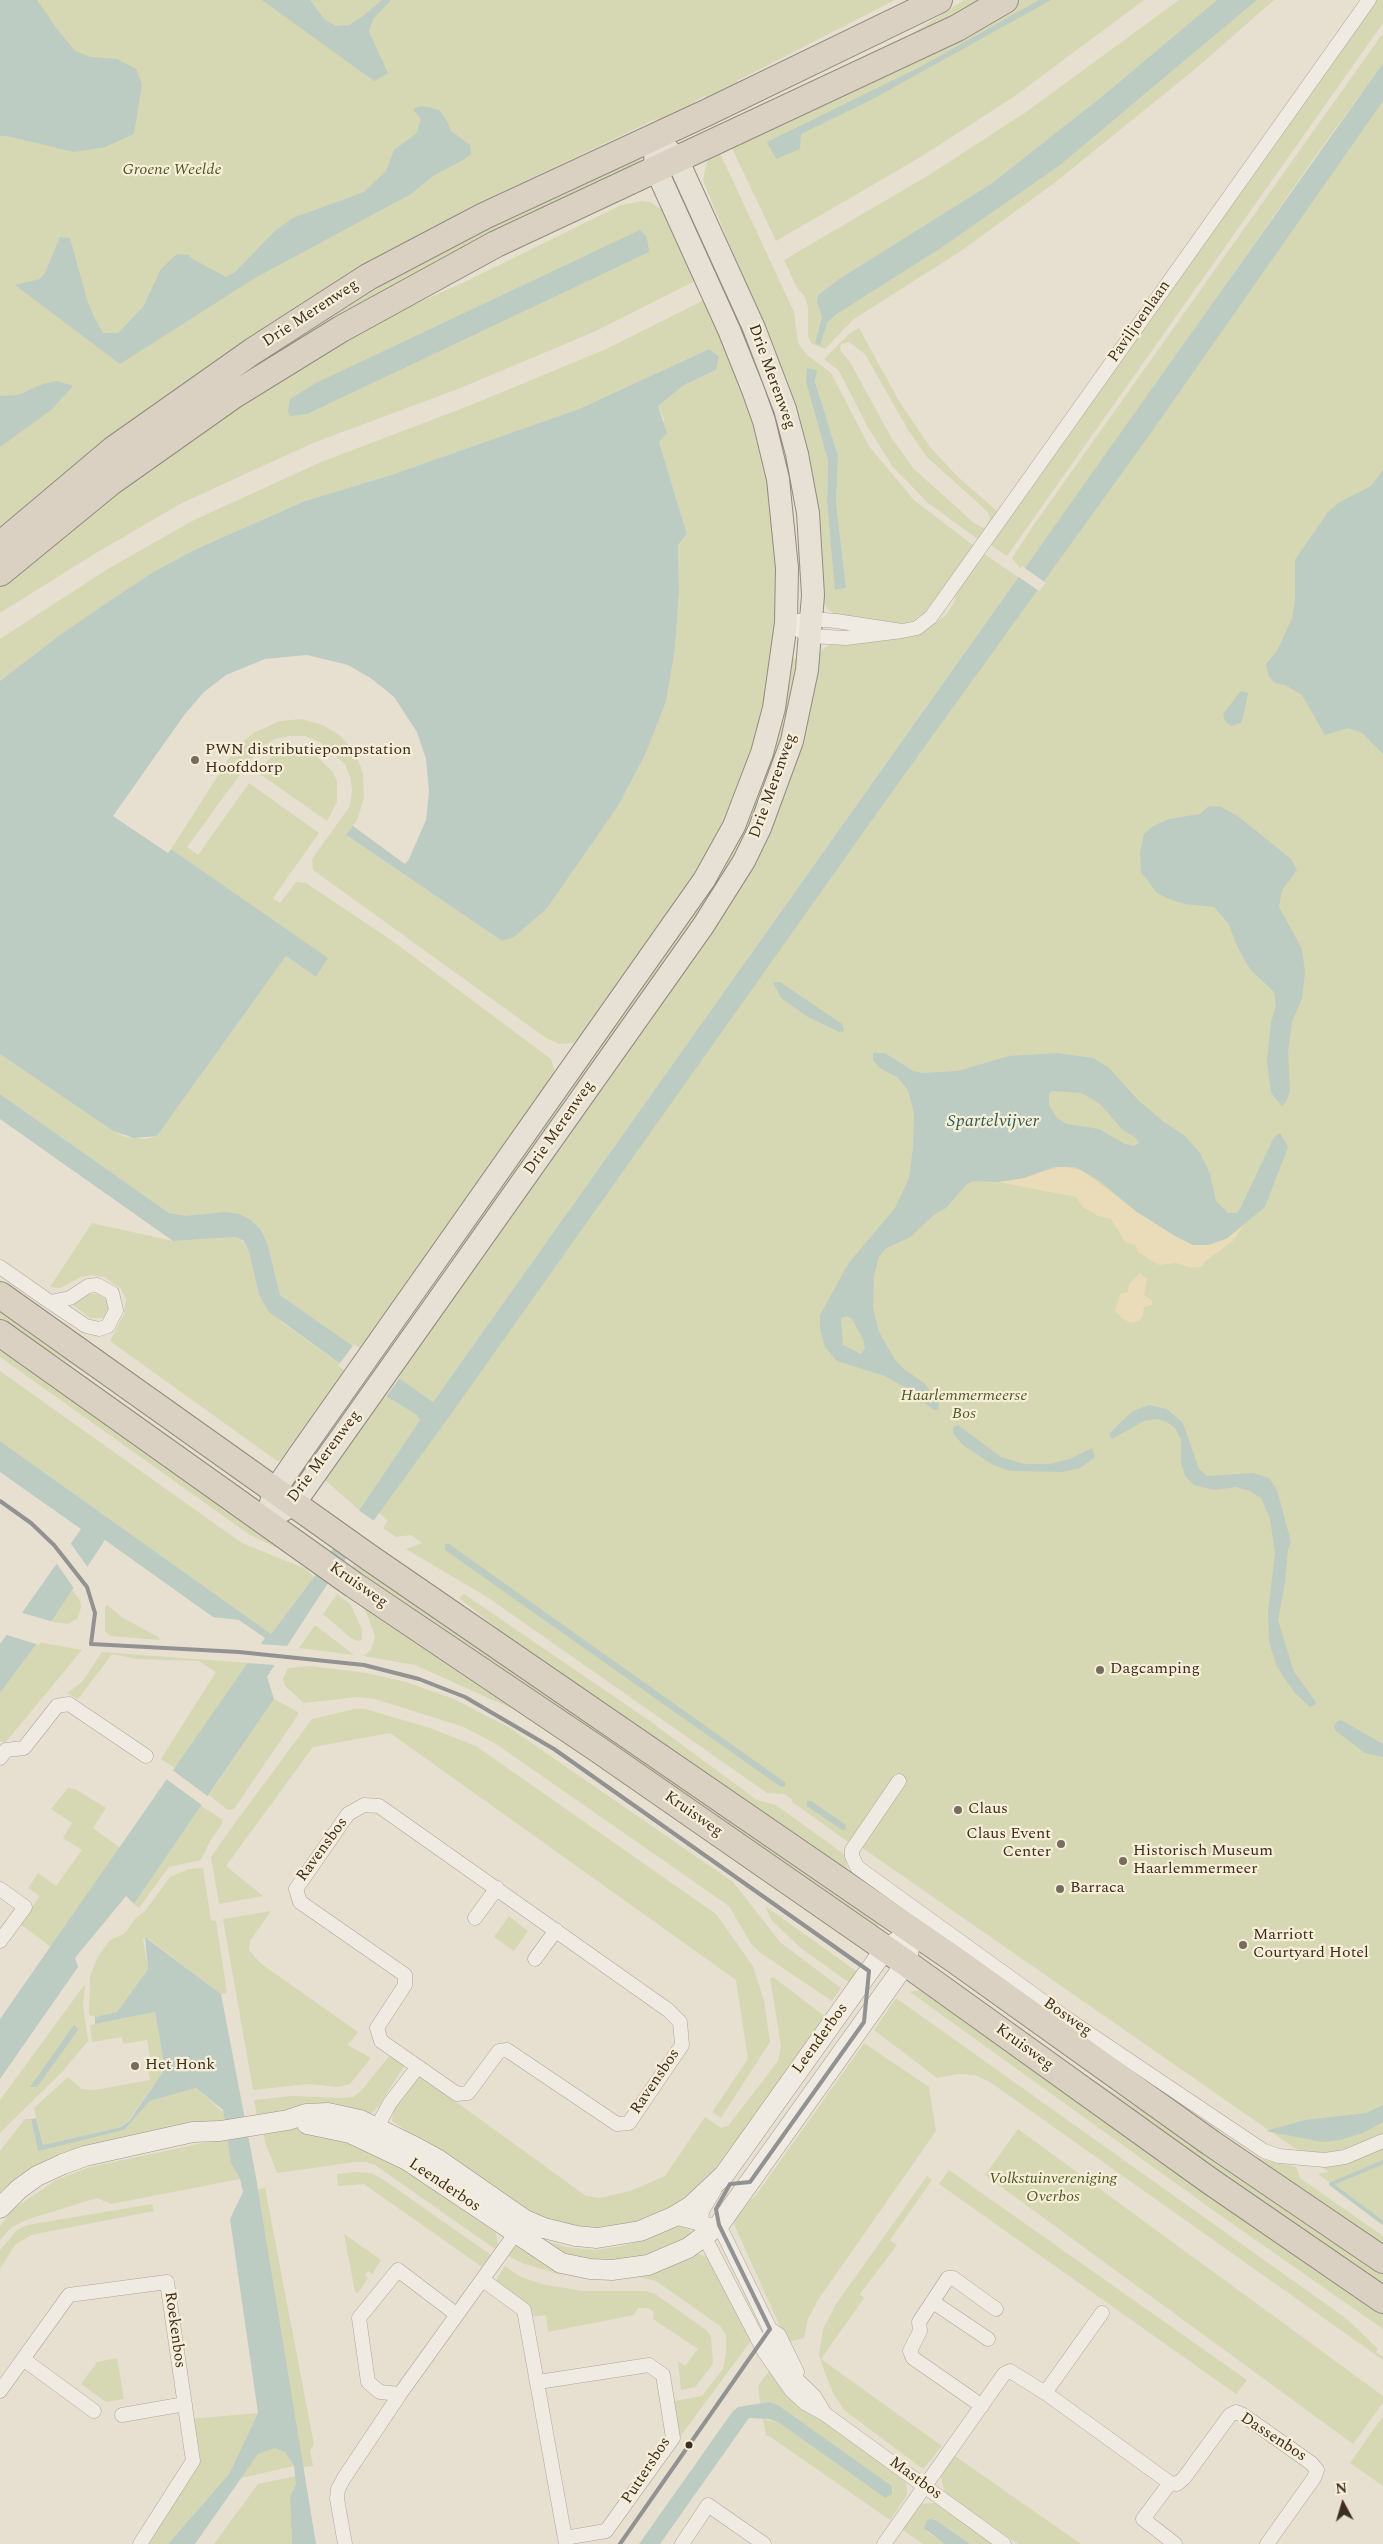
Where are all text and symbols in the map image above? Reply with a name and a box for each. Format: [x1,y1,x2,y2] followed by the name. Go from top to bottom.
[122,161,222,181] park label: Groene Weelde
[259,276,363,352] street label: Drie Merenweg
[1105,277,1175,367] street label: Paviljoenlaan
[743,322,799,432] street label: Drie Merenweg
[746,731,802,841] street label: Drie Merenweg
[205,741,411,779] place label: PWN distributiepompstation Hoofddorp
[189,754,201,766] marker: PWN distributiepompstation Hoofddorp
[520,1077,600,1179] street label: Drie Merenweg
[947,1111,1039,1133] water label: Spartelvijver
[901,1387,1027,1425] park label: Haarlemmermeerse Bos
[284,1407,366,1507] street label: Drie Merenweg
[325,1559,391,1613] street label: Kruisweg
[1110,1660,1200,1680] place label: Dagcamping
[1094,1664,1106,1676] marker: Dagcamping
[660,1788,726,1842] street label: Kruisweg
[968,1800,1008,1820] place label: Claus
[952,1804,964,1816] marker: Claus
[293,1814,353,1886] street label: Ravensbos
[966,1825,1051,1863] place label: Claus Event Center
[1055,1838,1067,1850] marker: Claus Event Center
[1133,1842,1273,1880] place label: Historisch Museum Haarlemmermeer
[1117,1855,1129,1867] marker: Historisch Museum Haarlemmermeer
[1070,1879,1125,1899] place label: Barraca
[1054,1883,1066,1895] marker: Barraca
[1253,1926,1369,1964] place label: Marriott Courtyard Hotel
[1237,1939,1249,1951] marker: Marriott Courtyard Hotel
[1039,1994,1095,2042] street label: Bosweg
[789,2000,853,2078] street label: Leenderbos
[991,2020,1057,2076] street label: Kruisweg
[627,2046,685,2118] street label: Ravensbos
[145,2056,215,2076] place label: Het Honk
[129,2060,141,2072] marker: Het Honk
[404,2155,484,2217] street label: Leenderbos
[989,2170,1117,2208] park label: Volkstuinvereniging Overbos
[159,2290,189,2370] street label: Roekenbos
[1236,2409,1310,2467] street label: Dassenbos
[618,2434,676,2508] street label: Puttersbos
[684,2440,694,2450] unlabelled marker
[885,2454,945,2504] street label: Mastbos
[1335,2478,1348,2500] text: N
[1318,2479,1368,2529] north arrow

